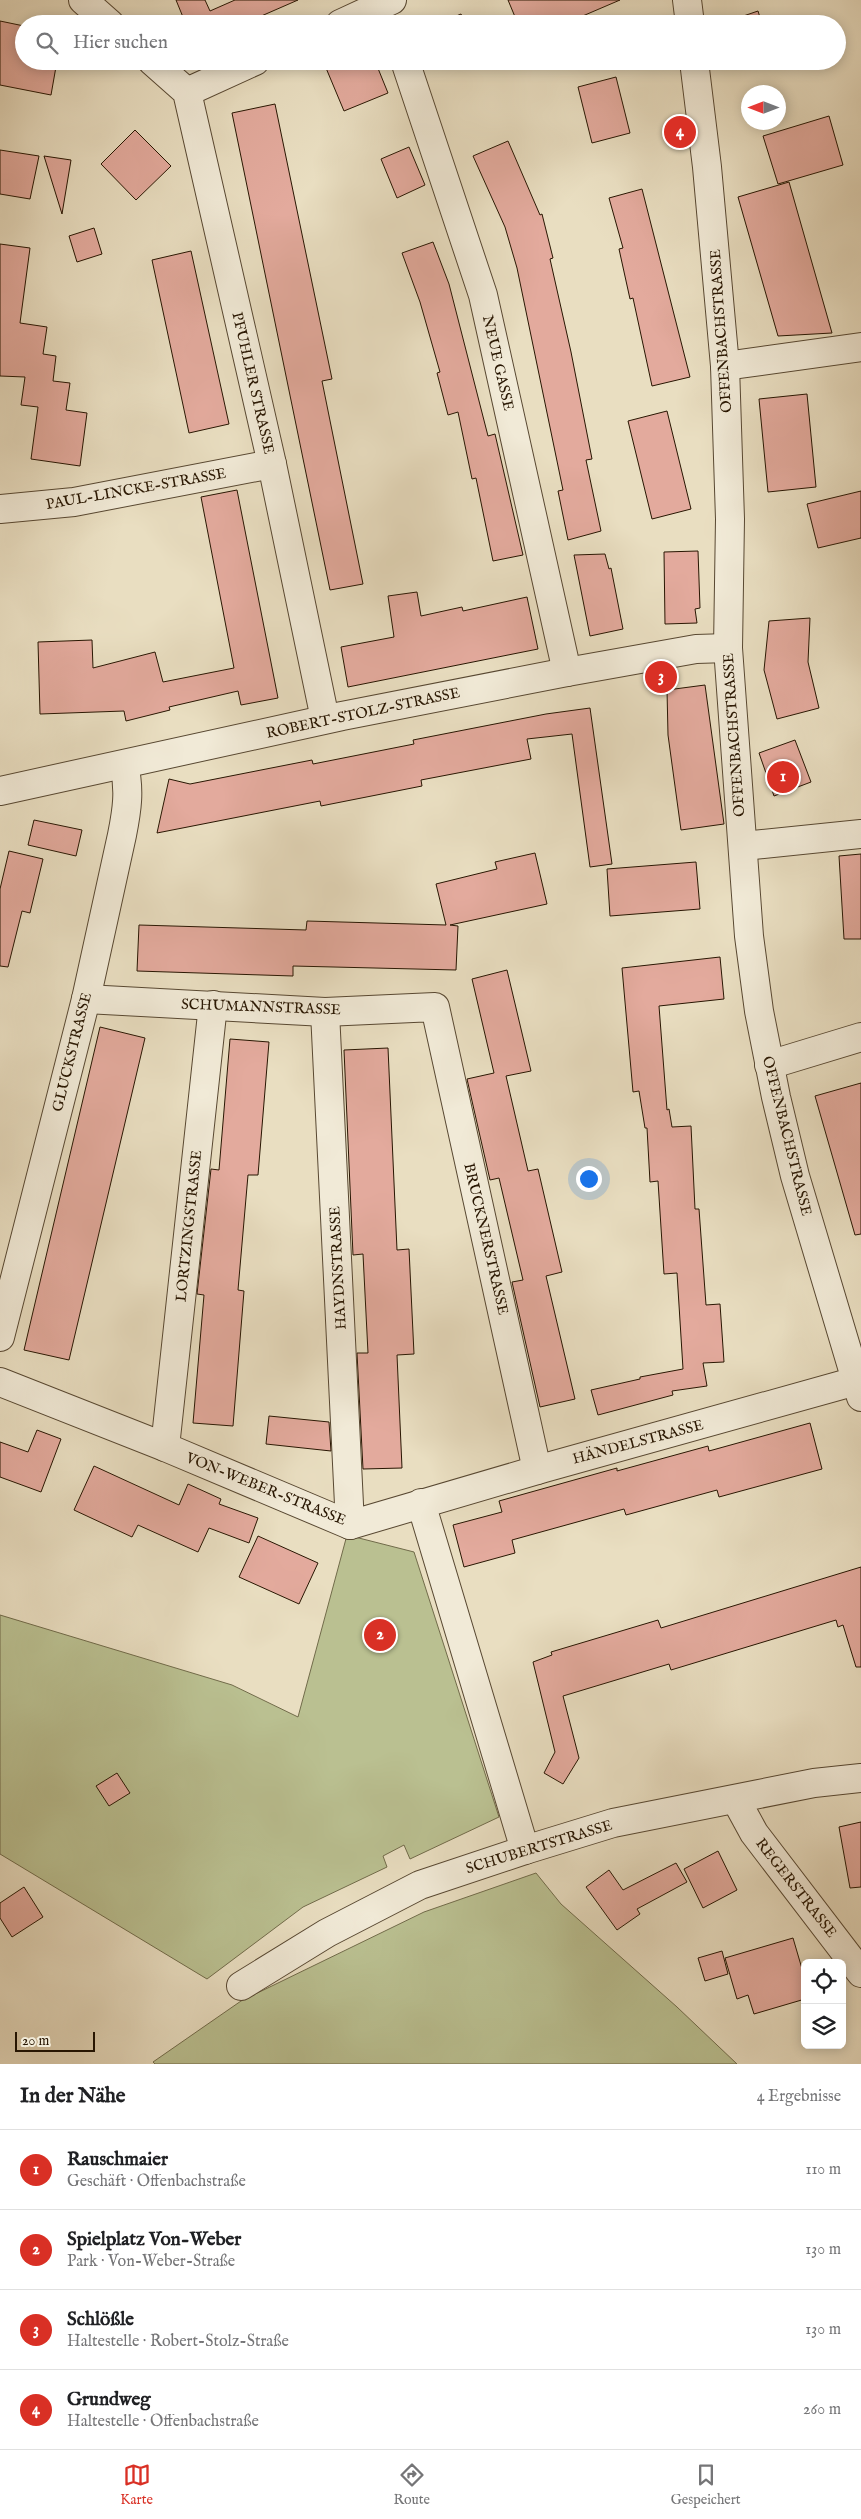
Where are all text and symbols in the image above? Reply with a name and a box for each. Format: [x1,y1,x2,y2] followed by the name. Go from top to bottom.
[15,15,846,70] search box
[33,29,61,57] icon: search
[73,31,168,55] text: Hier suchen
[741,85,786,130] north arrow
[664,113,696,151] pin: 4
[706,249,736,413] street label: OFFENBACHSTRASSE
[227,310,279,456] street label: PFUHLER STRASSE
[478,313,518,413] street label: NEUE GASSE
[44,464,228,514] street label: PAUL-LINCKE-STRASSE
[719,653,749,817] street label: OFFENBACHSTRASSE
[645,658,677,696] pin: 3
[264,683,462,743] street label: ROBERT-STOLZ-STRASSE
[767,758,799,796] pin: 1
[48,990,96,1114] street label: GLUCKSTRASSE
[181,995,341,1019] street label: SCHUMANNSTRASSE
[758,1054,816,1218] street label: OFFENBACHSTRASSE
[172,1149,206,1303] street label: LORTZINGSTRASSE
[459,1161,513,1317] street label: BRUCKNERSTRASSE
[576,1166,602,1192] your location
[325,1206,351,1330] street label: HAYDNSTRASSE
[570,1415,706,1469] street label: HÄNDELSTRASSE
[182,1448,349,1530] street label: VON-WEBER-STRASSE
[364,1616,396,1654] pin: 2
[463,1816,615,1878] street label: SCHUBERTSTRASSE
[751,1834,841,1942] street label: REGERSTRASSE
[801,1959,846,2049] map controls
[801,1959,846,2004] button: locate
[801,2004,846,2049] button: layers
[15,2029,95,2052] scale bar
[22,2032,49,2050] text: 20 m
[20,2083,126,2110] text: In der Nähe
[757,2087,841,2107] text: 4 Ergebnisse
[67,2148,168,2172] text: Rauschmaier
[33,2160,39,2180] text: 1
[805,2160,841,2180] text: 110 m
[67,2172,246,2192] text: Geschäft · Offenbachstraße
[67,2228,241,2252] text: Spielplatz Von-Weber
[32,2240,40,2260] text: 2
[805,2240,841,2260] text: 130 m
[67,2252,235,2272] text: Park · Von-Weber-Straße
[67,2308,134,2332] text: Schlößle
[33,2320,39,2340] text: 3
[805,2320,841,2340] text: 130 m
[67,2332,289,2352] text: Haltestelle · Robert-Stolz-Straße
[67,2388,150,2412] text: Grundweg
[32,2400,40,2420] text: 4
[803,2400,841,2420] text: 260 m
[67,2412,259,2432] text: Haltestelle · Offenbachstraße
[120,2461,153,2509] tab: Karte
[393,2461,430,2509] tab: Route
[671,2461,741,2509] tab: Gespeichert

